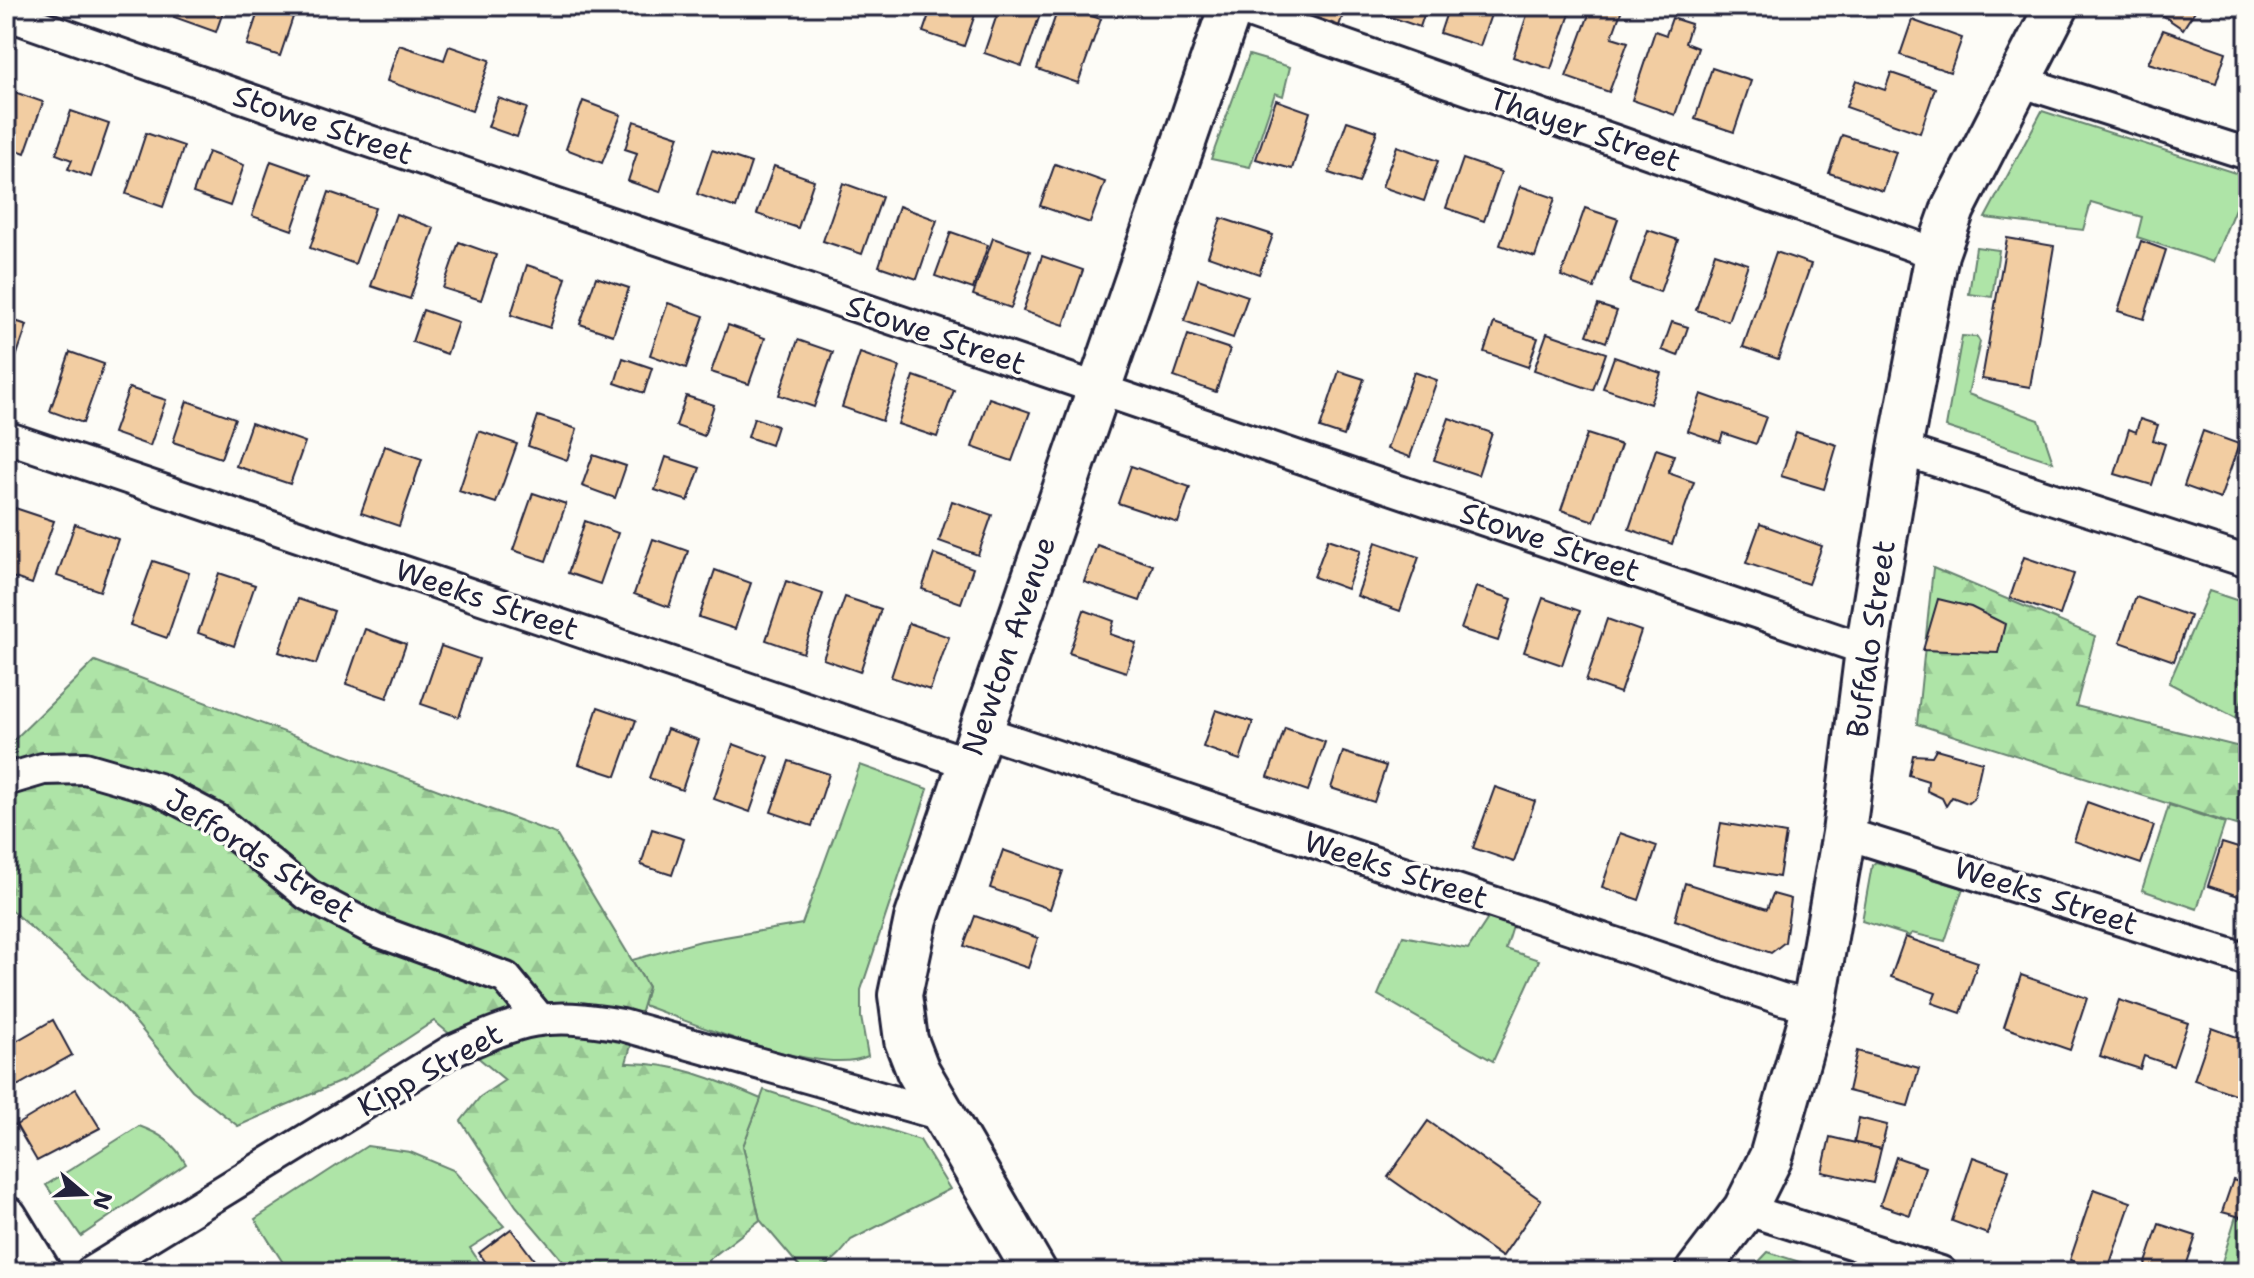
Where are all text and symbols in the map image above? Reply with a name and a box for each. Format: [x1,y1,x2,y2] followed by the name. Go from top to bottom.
[228,75,419,174] street label: Stowe Street
[1484,78,1686,181] street label: Thayer Street
[841,285,1032,384] street label: Stowe Street
[1455,492,1646,591] street label: Stowe Street
[952,531,1065,761] street label: Newton Avenue
[1836,537,1905,741] street label: Buffalo Street
[390,549,584,650] street label: Weeks Street
[157,779,363,932] street label: Jeffords Street
[1299,820,1493,919] street label: Weeks Street
[1949,846,2143,945] street label: Weeks Street
[350,1013,509,1126] street label: Kipp Street
[44,1154,124,1234] north arrow
[86,1187,119,1213] text: N

